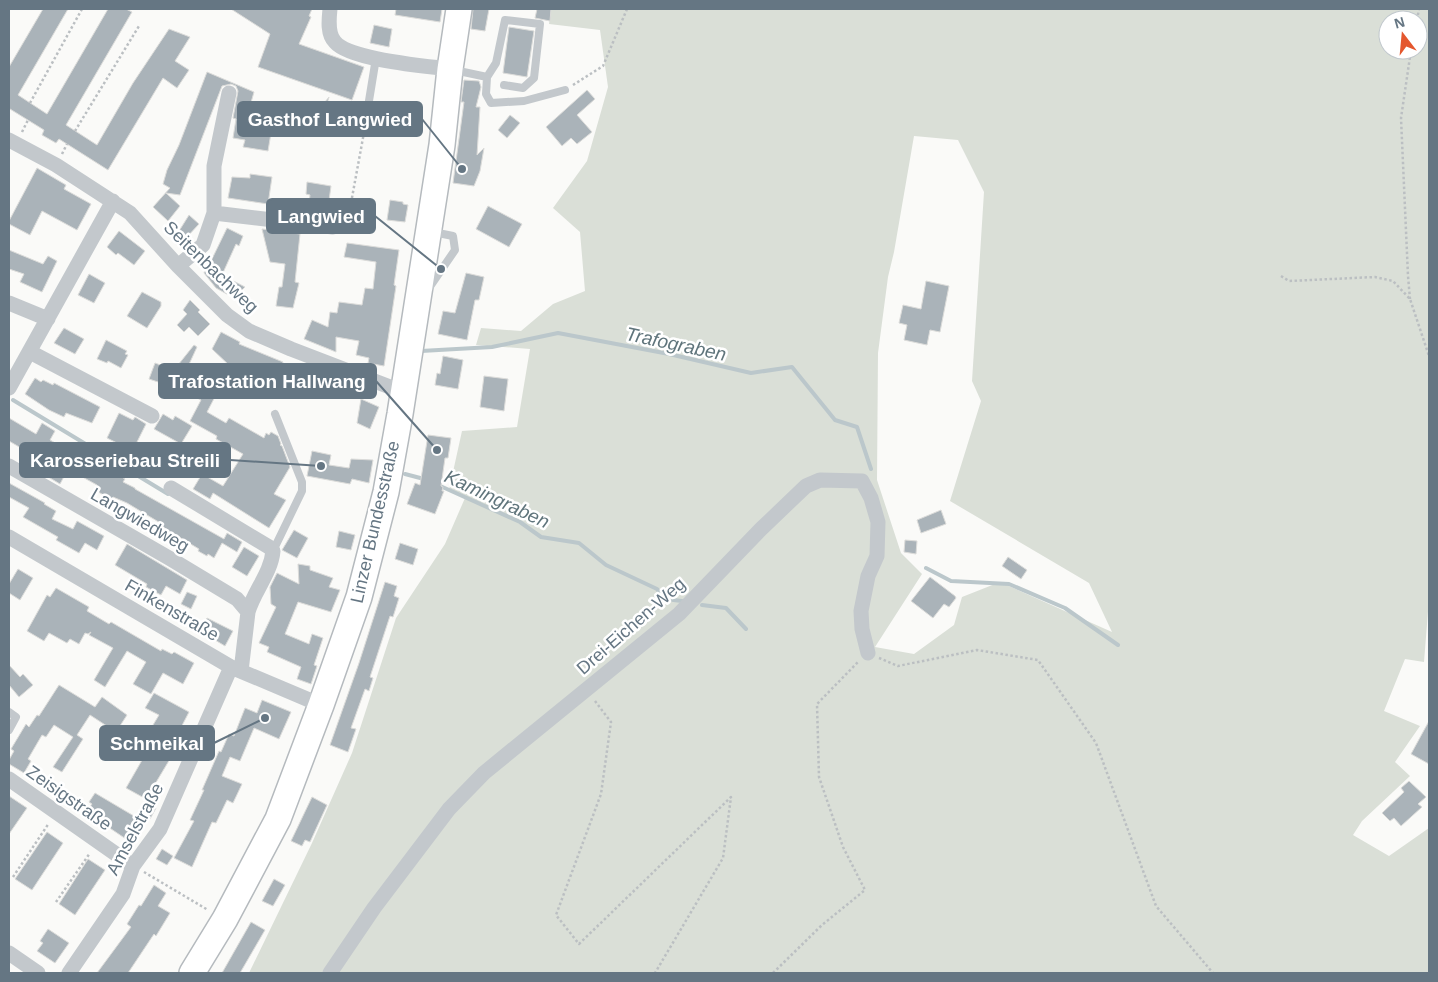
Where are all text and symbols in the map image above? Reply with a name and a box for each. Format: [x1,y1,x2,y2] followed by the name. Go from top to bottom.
[1378,10,1428,60] north arrow
[1392,13,1406,32] text: N
[238,102,422,136] callout: Gasthof Langwied
[248,109,412,130] text: Gasthof Langwied
[267,199,375,233] callout: Langwied
[277,206,365,227] text: Langwied
[160,217,262,317] street label: Seitenbachweg
[624,323,728,365] water label: Trafograben
[159,364,376,398] callout: Trafostation Hallwang
[168,371,366,392] text: Trafostation Hallwang
[347,439,403,605] street label: Linzer Bundesstraße
[20,443,230,477] callout: Karosseriebau Streili
[30,450,220,471] text: Karosseriebau Streili
[441,466,553,532] water label: Kamingraben
[87,484,193,556] street label: Langwiedweg
[573,574,689,678] street label: Drei-Eichen-Weg
[122,575,222,645] street label: Finkenstraße
[100,726,214,760] callout: Schmeikal
[110,733,204,754] text: Schmeikal
[23,761,115,835] street label: Zeisigstraße
[102,780,168,878] street label: Amselstraße

